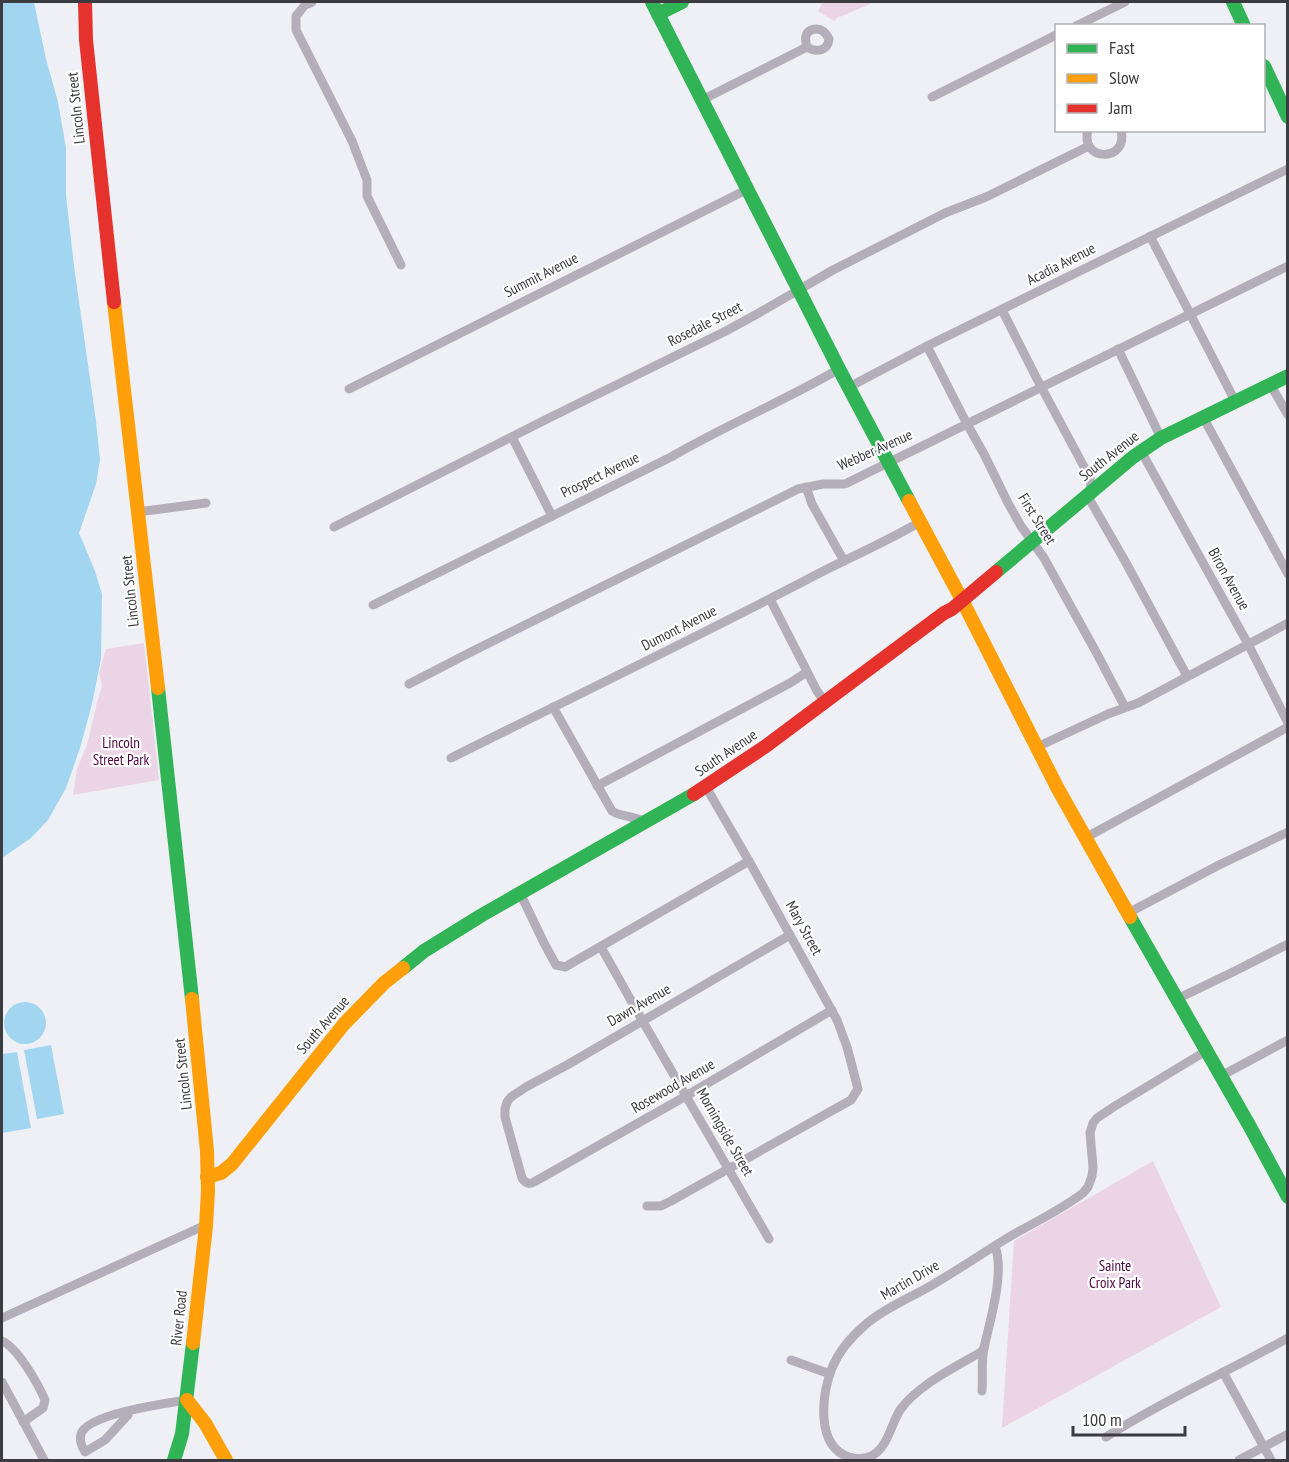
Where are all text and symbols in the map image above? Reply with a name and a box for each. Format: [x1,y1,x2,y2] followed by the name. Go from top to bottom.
[1055,24,1265,132] legend
[1109,36,1135,59] text: Fast
[1109,66,1140,89] text: Slow
[62,71,89,145] street label: Lincoln Street
[1108,96,1132,119] text: Jam
[1023,238,1098,289] street label: Acadia Avenue
[501,248,581,301] street label: Summit Avenue
[664,297,745,350] street label: Rosedale Street
[834,425,915,474] street label: Webber Avenue
[1075,426,1142,485] street label: South Avenue
[558,447,642,502] street label: Prospect Avenue
[1014,490,1061,548] street label: First Street
[1205,544,1254,613] street label: Biron Avenue
[116,554,143,628] street label: Lincoln Street
[638,600,720,655] street label: Dumont Avenue
[691,725,760,780] street label: South Avenue
[93,733,149,769] park label: Lincoln Street Park
[782,897,827,958] street label: Mary Street
[604,979,674,1030] street label: Dawn Avenue
[292,992,353,1058] street label: South Avenue
[169,1037,196,1111] street label: Lincoln Street
[628,1054,718,1117] street label: Rosewood Avenue
[693,1084,758,1179] street label: Morningside Street
[877,1255,942,1304] street label: Martin Drive
[1089,1256,1141,1292] park label: Sainte Croix Park
[166,1289,191,1346] street label: River Road
[1073,1399,1186,1437] scale bar
[1082,1408,1122,1431] text: 100 m

